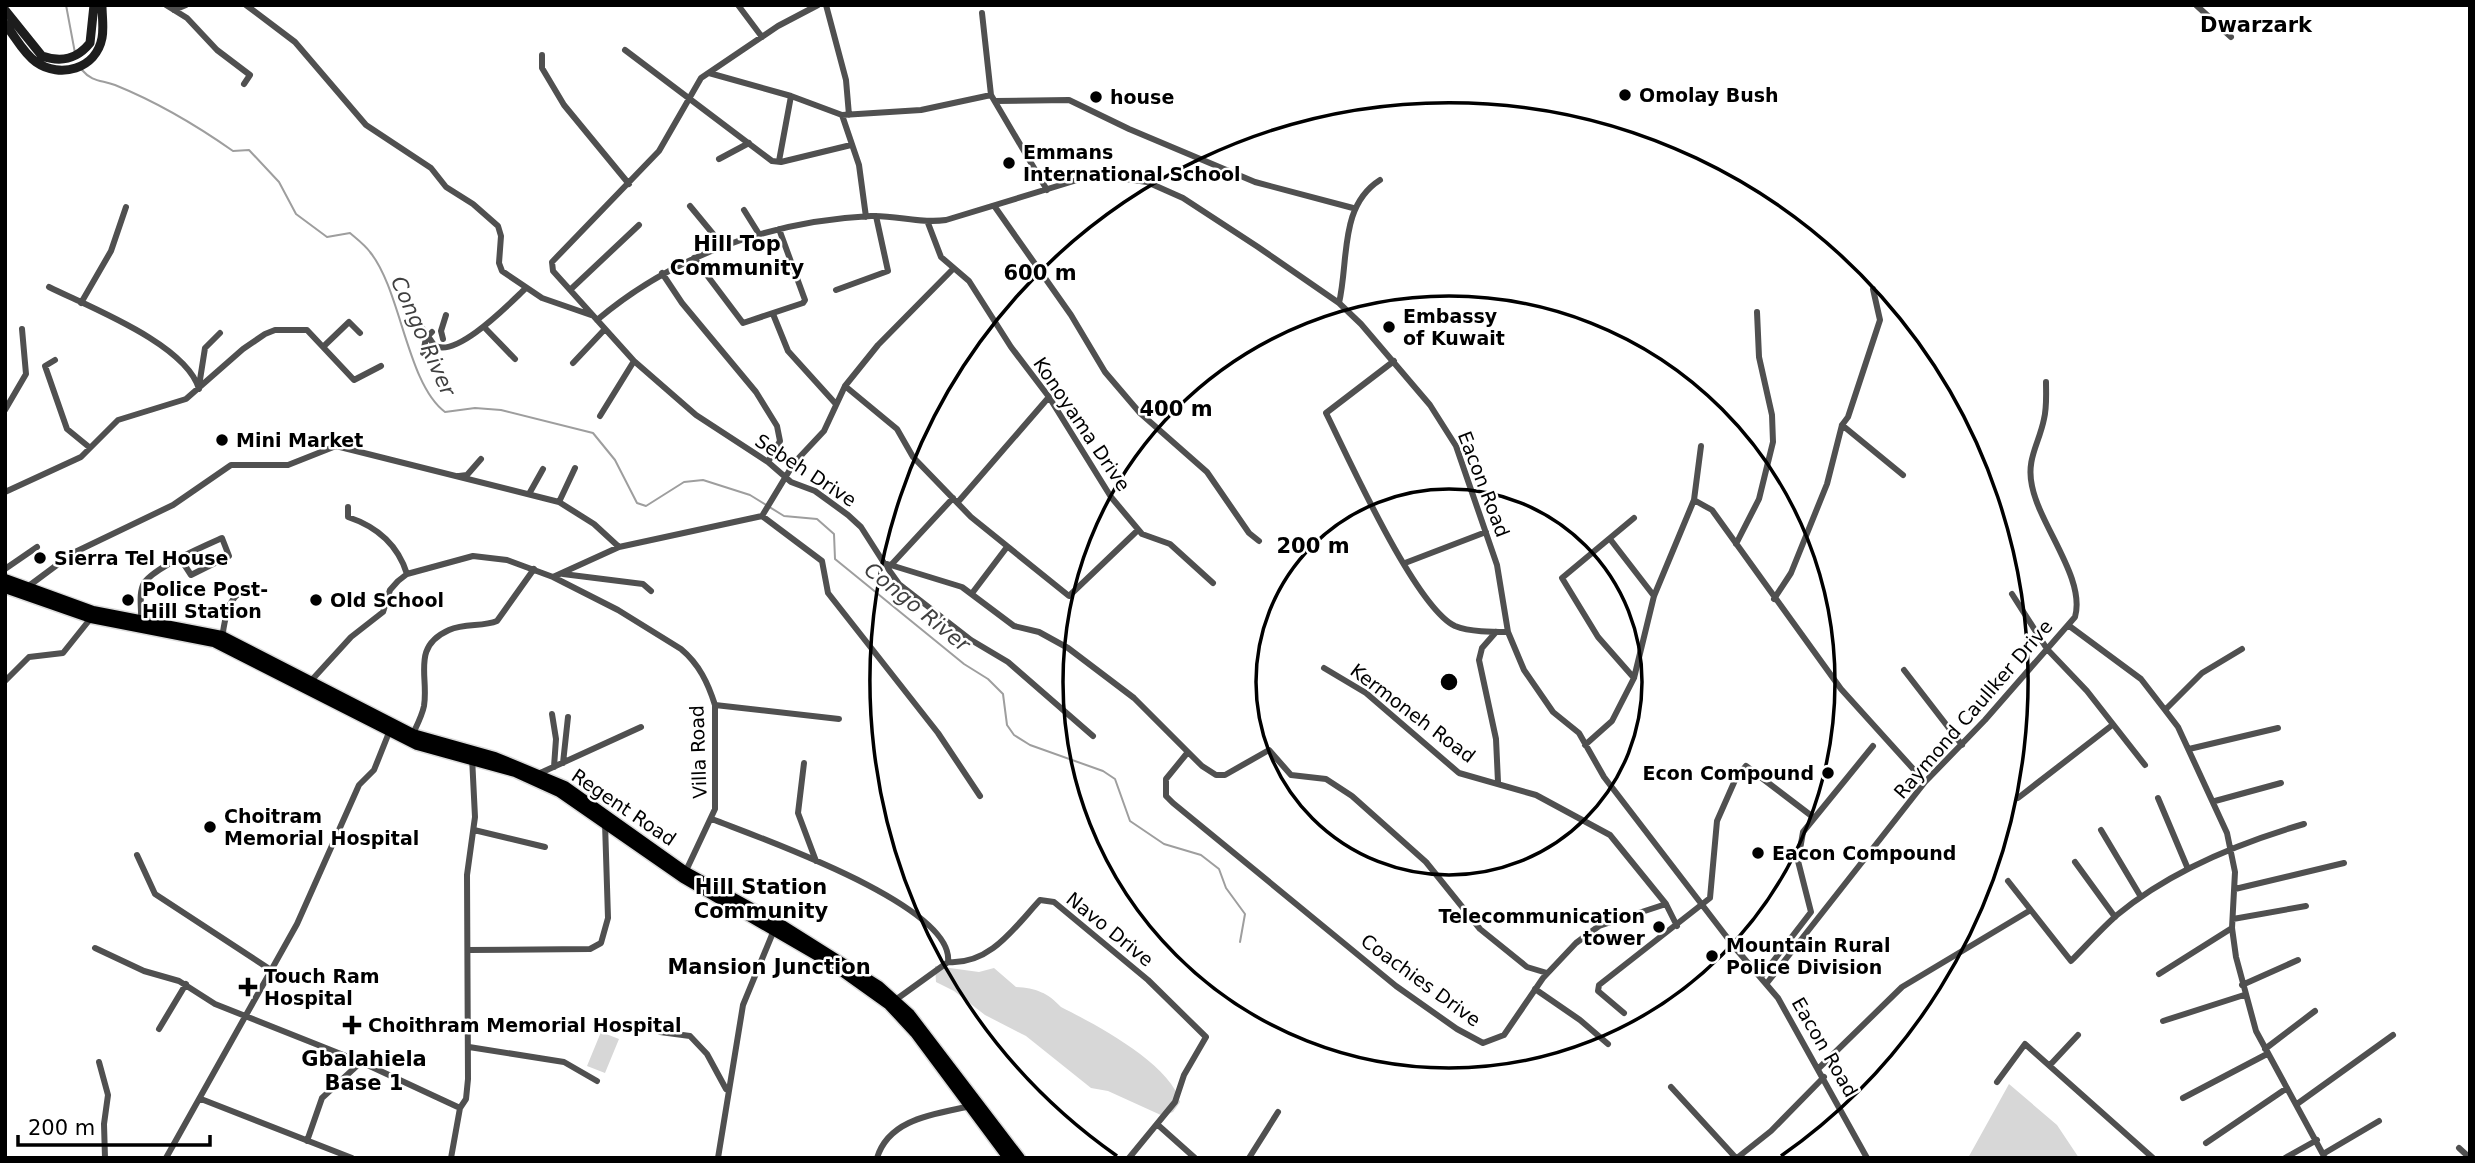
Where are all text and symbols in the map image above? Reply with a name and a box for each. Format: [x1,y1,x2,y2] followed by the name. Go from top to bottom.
[2200,13,2313,37] district label: Dwarzark
[1639,84,1779,106] place label: Omolay Bush
[1110,86,1174,108] place label: house
[1617,87,1633,103] marker: Omolay Bush
[1088,89,1104,105] marker: house
[1023,141,1241,185] place label: Emmans International School
[1001,155,1017,171] marker: Emmans International School
[670,232,805,280] district label: Hill Top Community
[1003,261,1077,285] text: 600 m
[386,273,461,401] water label: Congo River
[1403,305,1505,349] place label: Embassy of Kuwait
[1381,319,1397,335] marker: Embassy of Kuwait
[1029,353,1135,495] street label: Konoyama Drive
[1139,397,1213,421] text: 400 m
[1454,428,1514,540] street label: Eacon Road
[236,429,363,451] place label: Mini Market
[751,429,861,511] street label: Sebeh Drive
[214,432,230,448] marker: Mini Market
[1276,534,1350,558] text: 200 m
[54,547,228,569] place label: Sierra Tel House
[32,550,48,566] marker: Sierra Tel House
[860,557,975,657] water label: Congo River
[142,578,268,622] place label: Police Post- Hill Station
[330,589,444,611] place label: Old School
[120,592,136,608] marker: Police Post- Hill Station
[308,592,324,608] marker: Old School
[1889,615,2057,803] street label: Raymond Caullker Drive
[1346,659,1480,767] street label: Kermoneh Road
[1437,670,1461,694] centre of rings
[685,705,711,799] street label: Villa Road
[1642,762,1814,784] place label: Econ Compound
[568,764,680,850] street label: Regent Road
[1820,765,1836,781] marker: Econ Compound
[224,805,419,849] place label: Choitram Memorial Hospital
[202,819,218,835] marker: Choitram Memorial Hospital
[1772,842,1956,864] place label: Eacon Compound
[1750,845,1766,861] marker: Eacon Compound
[694,875,829,923] district label: Hill Station Community
[1062,887,1158,971] street label: Navo Drive
[1439,905,1646,949] place label: Telecommunication tower
[1651,919,1667,935] marker: Telecommunication tower
[1357,929,1485,1031] street label: Coachies Drive
[1726,934,1890,978] place label: Mountain Rural Police Division
[1704,948,1720,964] marker: Mountain Rural Police Division
[667,955,871,979] district label: Mansion Junction
[264,965,380,1009] place label: Touch Ram Hospital
[238,977,258,997] marker: Touch Ram Hospital
[1788,993,1862,1101] street label: Eacon Road
[368,1014,682,1036] place label: Choithram Memorial Hospital
[342,1015,362,1035] marker: Choithram Memorial Hospital
[301,1047,427,1095] district label: Gbalahiela Base 1
[18,1104,210,1148] scale bar
[28,1116,95,1140] text: 200 m

